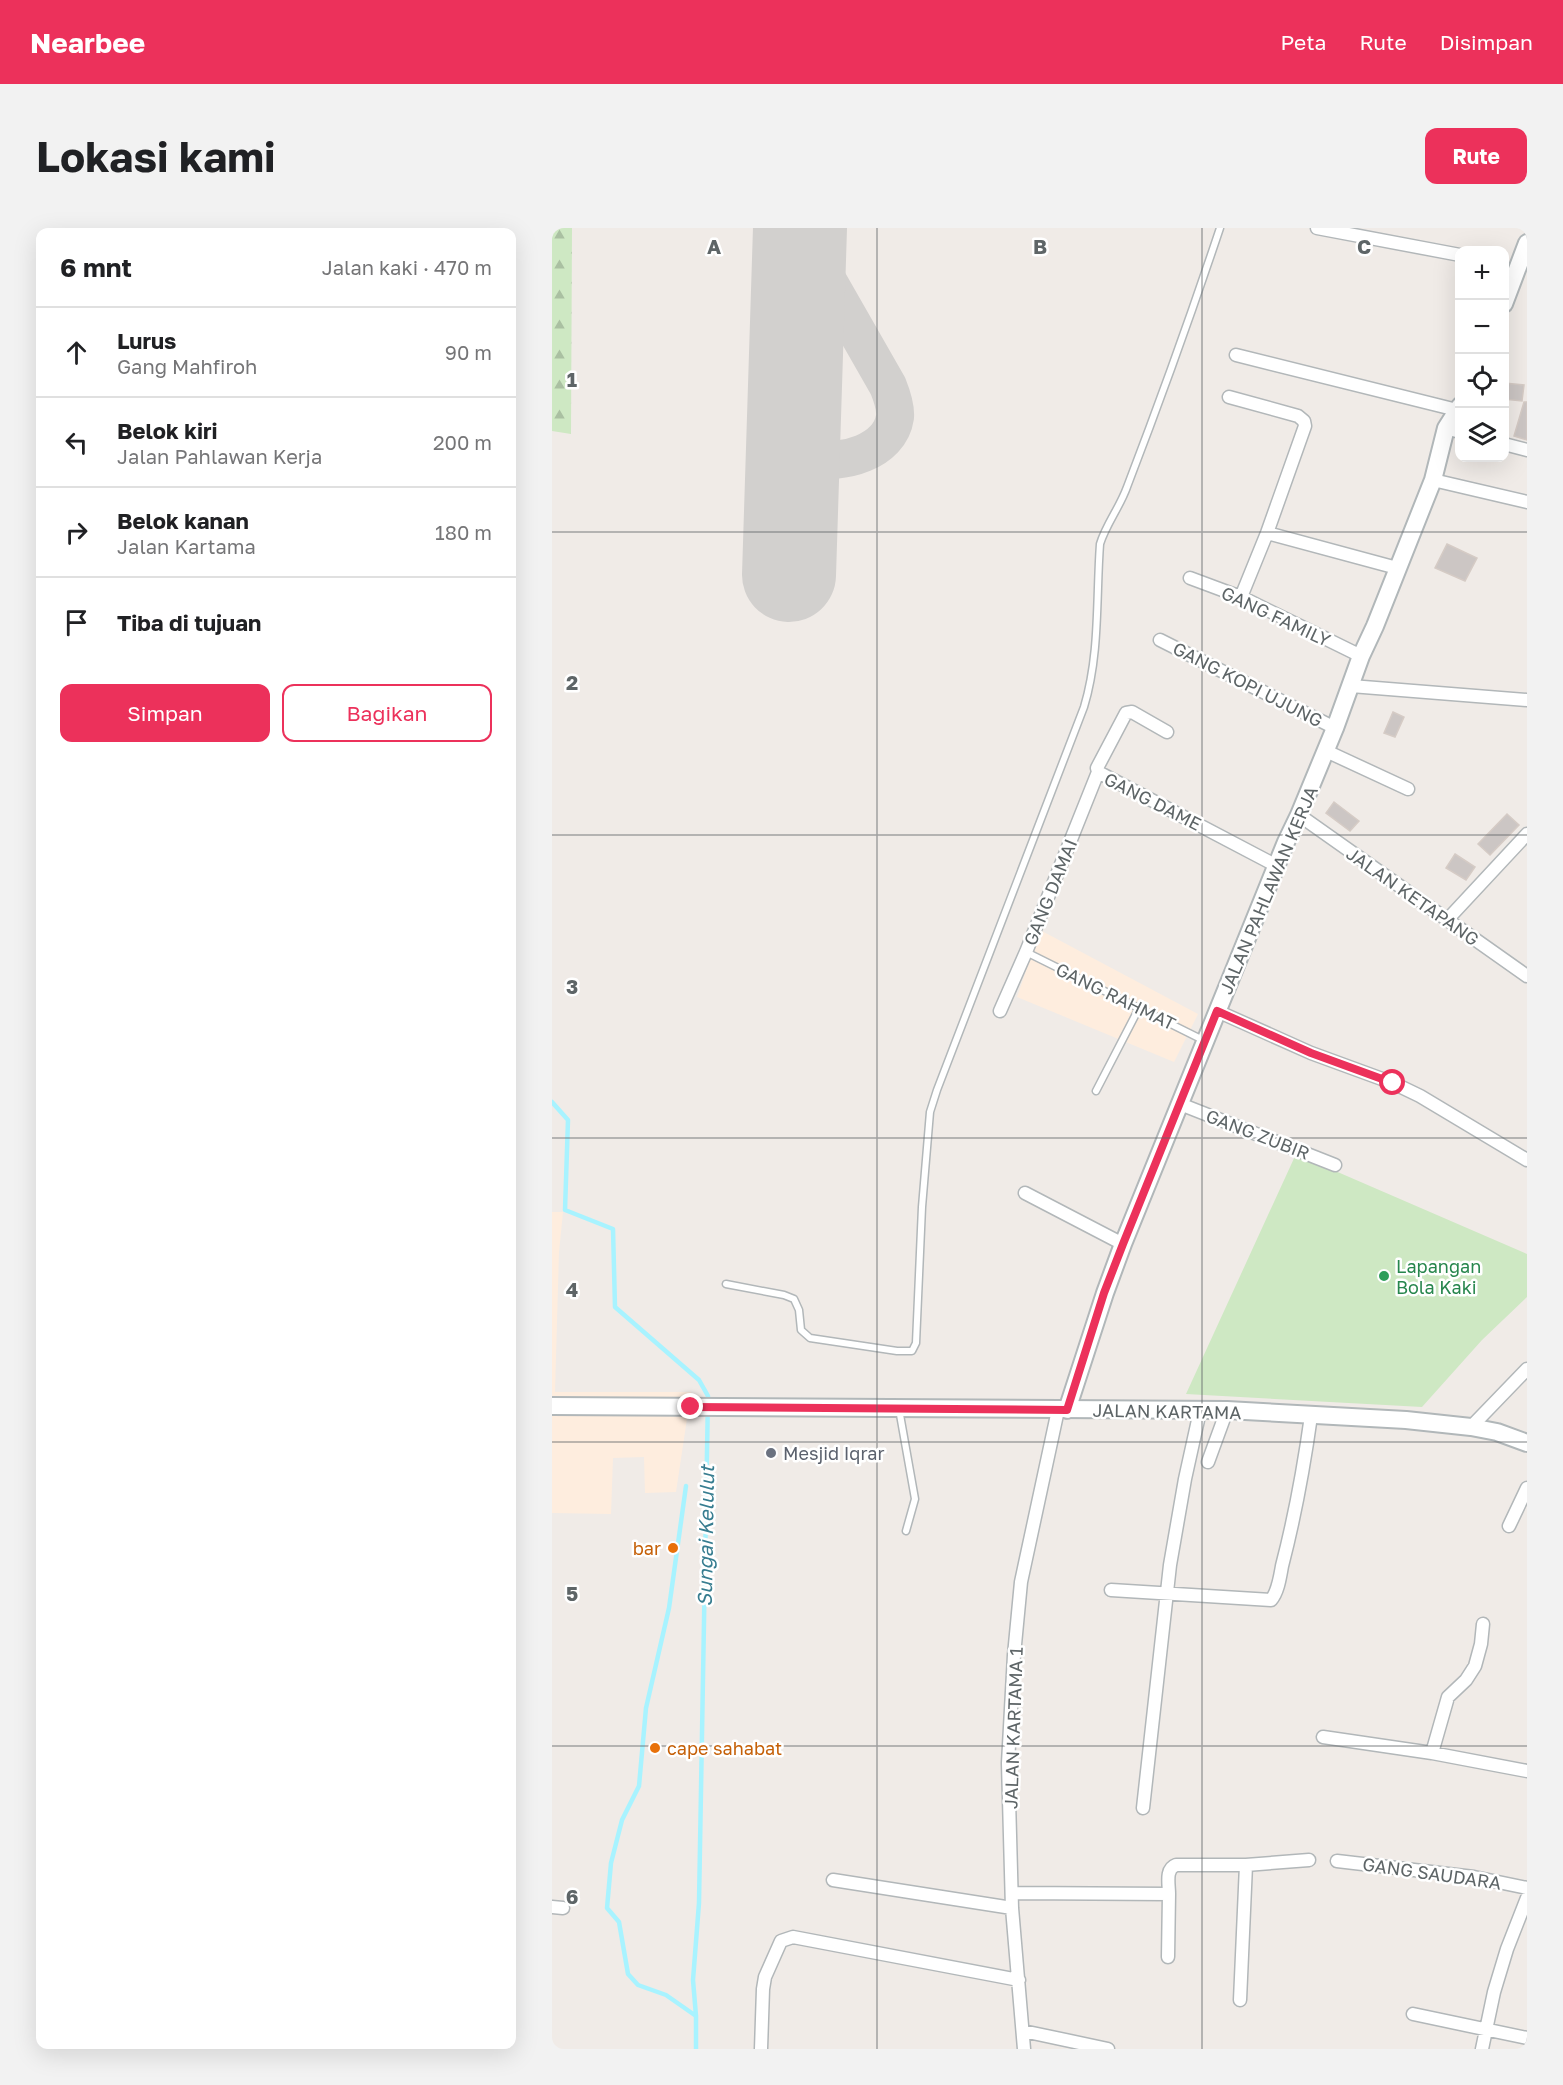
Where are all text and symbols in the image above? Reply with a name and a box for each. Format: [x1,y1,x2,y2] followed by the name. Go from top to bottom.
[30,26,145,59] text: Nearbee
[1280,29,1326,55] text: Peta
[1359,29,1407,55] text: Rute
[1440,29,1533,55] text: Disimpan
[1425,128,1527,184] button: Rute
[36,131,276,181] text: Lokasi kami
[707,234,721,258] text: A
[1033,234,1047,258] text: B
[1357,234,1371,258] text: C
[1455,246,1509,462] map controls
[1455,246,1509,300] button: +
[60,252,132,283] text: 6 mnt
[322,255,492,279] text: Jalan kaki · 470 m
[1455,300,1509,354] button: −
[117,327,176,354] text: Lurus
[60,336,93,369] icon: ahead
[445,340,492,364] text: 90 m
[117,354,257,378] text: Gang Mahfiroh
[1455,354,1509,408] button: locate
[567,367,577,391] text: 1
[1455,408,1509,462] button: layers
[117,417,218,444] text: Belok kiri
[60,426,93,459] icon: left
[433,430,492,454] text: 200 m
[117,444,322,468] text: Jalan Pahlawan Kerja
[117,507,249,534] text: Belok kanan
[60,516,93,549] icon: right
[435,520,492,544] text: 180 m
[117,534,256,558] text: Jalan Kartama
[1218,581,1334,651] street label: GANG FAMILY
[60,606,93,639] icon: arrive
[117,609,261,636] text: Tiba di tujuan
[1169,637,1327,731] street label: GANG KOPI UJUNG
[566,670,578,694] text: 2
[60,684,270,742] button: Simpan
[282,684,492,742] button: Bagikan
[1101,767,1205,835] street label: GANG DAME
[1214,783,1322,997] street label: JALAN PAHLAWAN KERJA
[1019,836,1081,948] street label: GANG DAMAI
[1343,842,1483,950] street label: JALAN KETAPANG
[1053,958,1179,1034] street label: GANG RAHMAT
[566,974,578,998] text: 3
[1379,1069,1405,1095] route start
[1203,1104,1313,1164] street label: GANG ZUBIR
[1396,1255,1481,1298] place label: Lapangan Bola Kaki
[1377,1269,1391,1283] marker: Lapangan Bola Kaki
[566,1277,578,1301] text: 4
[677,1393,703,1419] route end
[1092,1399,1242,1423] street label: JALAN KARTAMA
[783,1442,884,1464] place label: Mesjid Iqrar
[764,1446,778,1460] marker: Mesjid Iqrar
[692,1463,719,1607] water label: Sungai Kelulut
[633,1537,661,1559] place label: bar
[666,1541,680,1555] marker: bar
[566,1581,578,1605] text: 5
[999,1646,1027,1809] street label: JALAN KARTAMA 1
[667,1737,782,1759] place label: cape sahabat
[648,1741,662,1755] marker: cape sahabat
[1361,1852,1503,1894] street label: GANG SAUDARA
[566,1884,578,1908] text: 6

